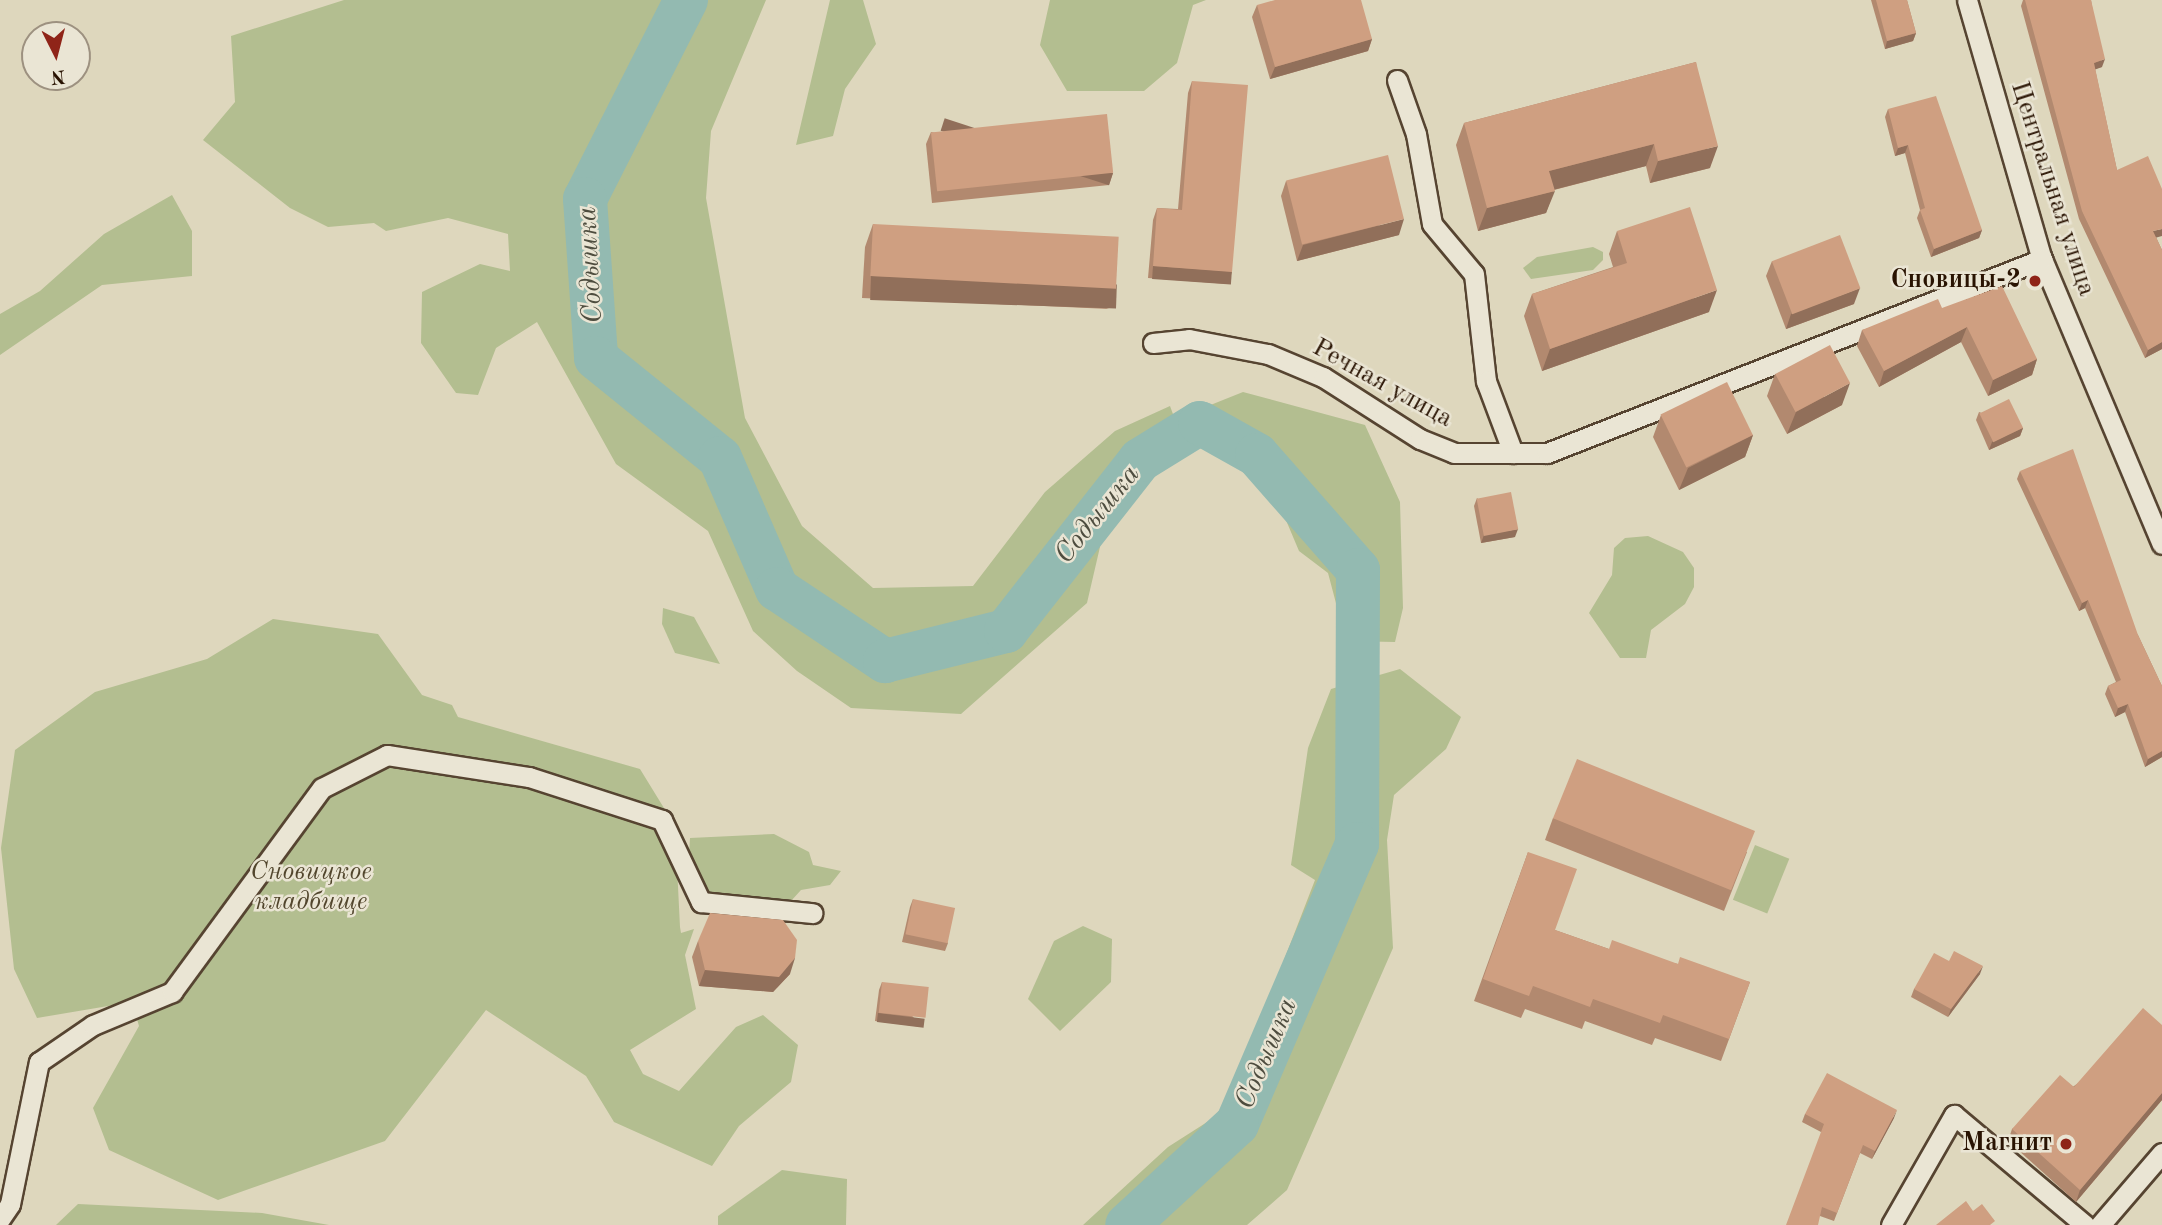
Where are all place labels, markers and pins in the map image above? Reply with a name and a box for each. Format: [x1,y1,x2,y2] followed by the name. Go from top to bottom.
[1890,265,2021,297] place label: Сновицы-2
[2027,273,2043,289] marker: Сновицы-2
[1962,1128,2052,1160] place label: Магнит
[2058,1136,2074,1152] marker: Магнит

